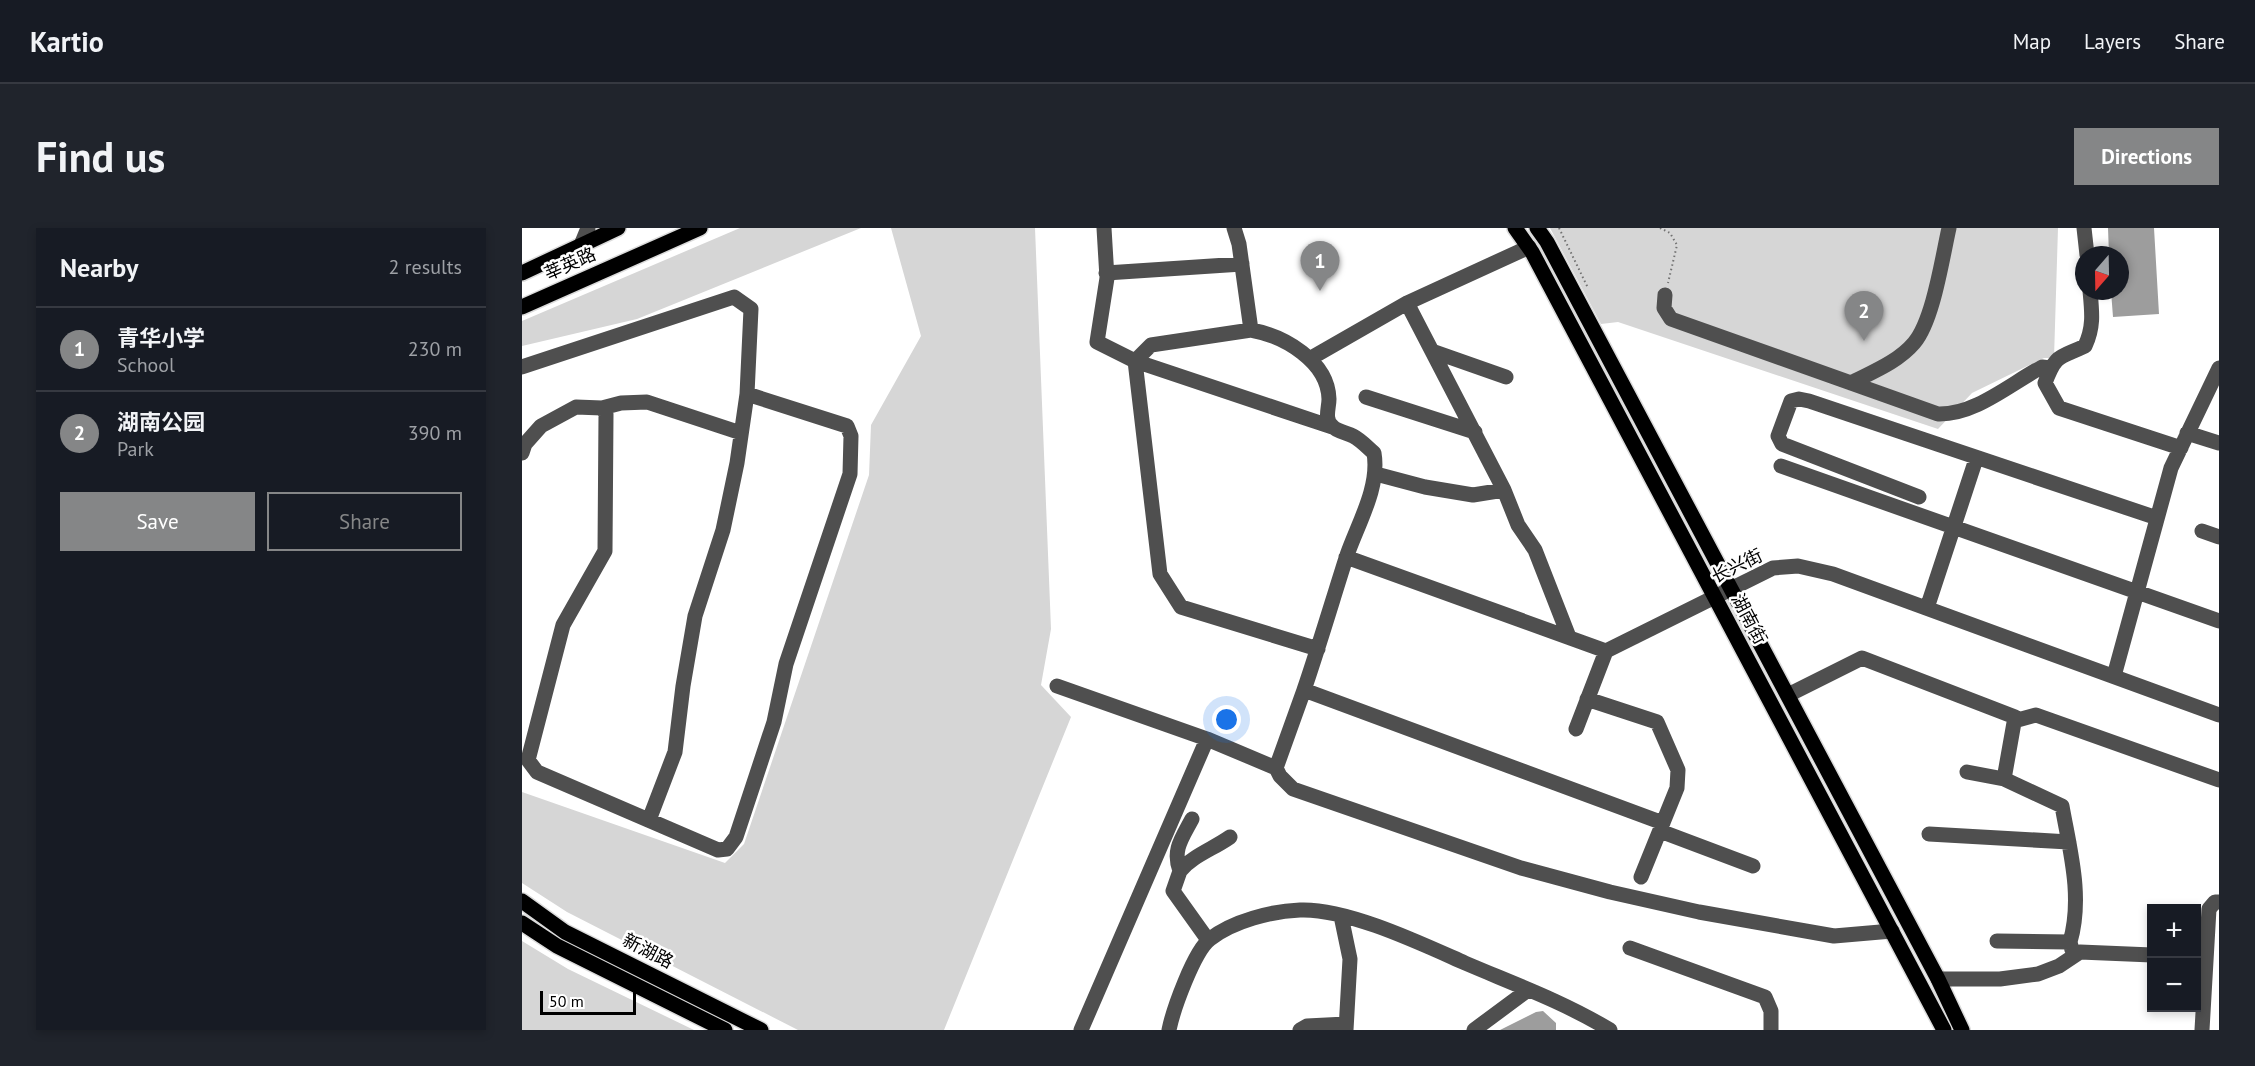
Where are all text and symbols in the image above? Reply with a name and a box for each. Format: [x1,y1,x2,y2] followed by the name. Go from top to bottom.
[30,23,104,60] text: Kartio
[2013,28,2051,55] text: Map
[2084,28,2141,55] text: Layers
[2174,28,2225,55] text: Share
[2074,128,2219,185] button: Directions
[36,129,165,184] text: Find us
[540,242,599,285] street label: 莘英路
[1300,242,1340,291] pin: 1
[2075,246,2129,300] north arrow
[60,251,138,284] text: Nearby
[389,254,462,280] text: 2 results
[1844,291,1884,341] pin: 2
[117,324,205,352] text: 青华小学
[74,336,85,362] text: 1
[408,336,462,362] text: 230 m
[117,352,175,378] text: School
[117,408,205,436] text: 湖南公园
[74,420,85,446] text: 2
[408,420,462,446] text: 390 m
[117,436,154,462] text: Park
[60,492,255,551] button: Save
[267,492,462,551] button: Share
[1707,543,1766,588] street label: 长兴街
[1727,590,1772,648] street label: 湖南街
[1212,705,1241,734] your location
[2147,904,2201,1012] map controls
[2147,904,2201,958] button: +
[619,928,678,973] street label: 新湖路
[2147,958,2201,1012] button: −
[540,988,636,1016] scale bar
[549,991,584,1011] text: 50 m

